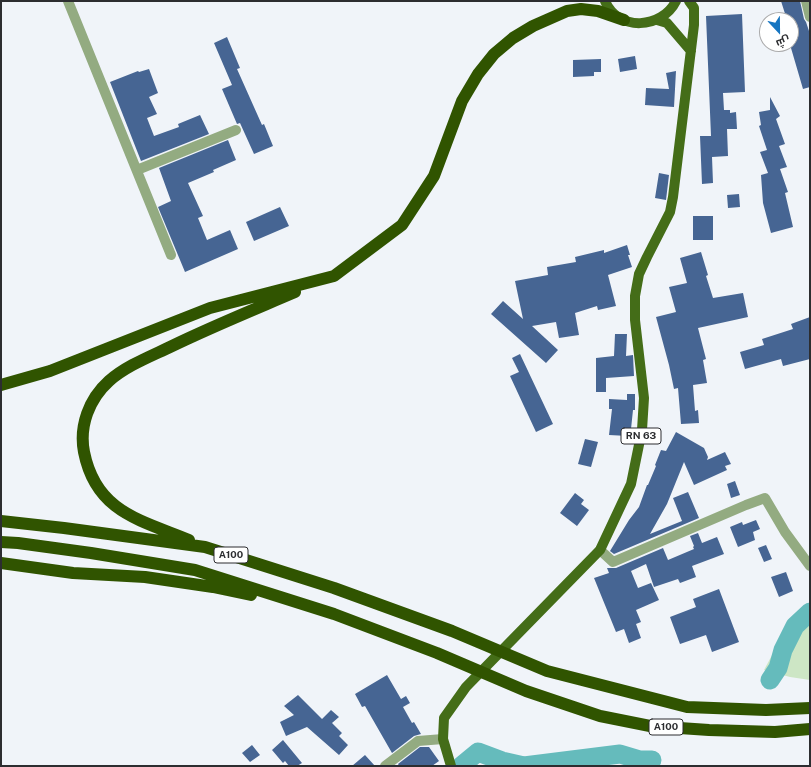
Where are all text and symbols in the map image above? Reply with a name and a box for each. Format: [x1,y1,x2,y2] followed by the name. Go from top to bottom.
[759,12,799,52] north arrow
[774,34,792,50] text: ش
[621,428,661,444] road number: RN 63
[214,547,248,563] road number: A100
[649,719,683,735] road number: A100

